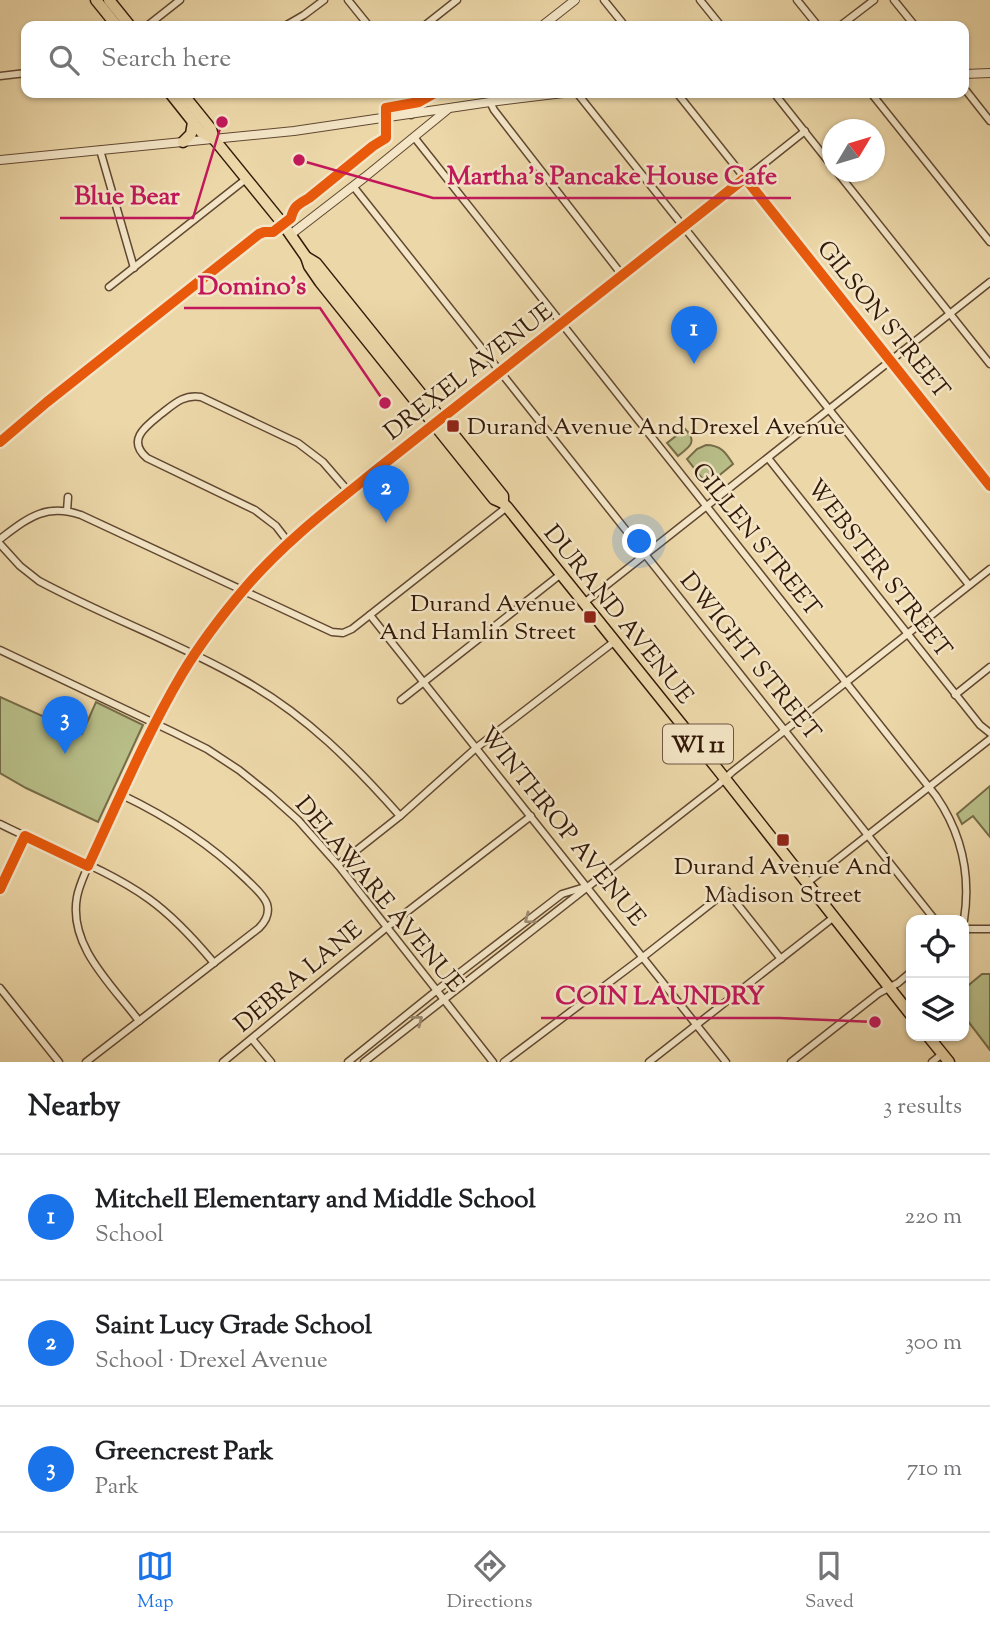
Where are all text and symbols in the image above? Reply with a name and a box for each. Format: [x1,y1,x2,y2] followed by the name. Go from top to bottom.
[21,21,969,98] search box
[45,41,83,79] icon: search
[101,41,231,78] text: Search here
[822,119,885,182] north arrow
[433,151,791,198] callout: Martha's Pancake House Cafe
[447,159,777,196] text: Martha's Pancake House Cafe
[60,171,193,218] callout: Blue Bear
[74,179,180,216] text: Blue Bear
[808,234,957,407] street label: GILSON STREET
[184,261,320,308] callout: Domino's
[198,269,306,306] text: Domino's
[378,295,561,449] street label: DREXEL AVENUE
[671,306,717,364] pin: 1
[467,411,845,445] place label: Durand Avenue And Drexel Avenue
[445,418,461,434] marker: Durand Avenue And Drexel Avenue
[683,456,828,625] street label: GILLEN STREET
[363,465,409,523] pin: 2
[798,473,959,666] street label: WEBSTER STREET
[534,518,701,713] street label: DURAND AVENUE
[622,524,656,558] your location
[671,566,828,749] street label: DWIGHT STREET
[379,588,576,650] place label: Durand Avenue And Hamlin Street
[582,609,598,625] marker: Durand Avenue And Hamlin Street
[42,696,88,754] pin: 3
[470,720,653,935] street label: WINTHROP AVENUE
[663,724,733,764] road number: WI 11
[286,790,471,1001] street label: DELAWARE AVENUE
[775,832,791,848] marker: Durand Avenue And Madison Street
[674,851,892,913] place label: Durand Avenue And Madison Street
[524,910,536,923] one-way arrow
[228,913,371,1041] street label: DEBRA LANE
[906,915,969,1041] map controls
[906,915,969,978] button: locate
[541,971,779,1018] callout: COIN LAUNDRY
[906,978,969,1041] button: layers
[555,979,765,1016] text: COIN LAUNDRY
[410,1015,422,1028] one-way arrow
[28,1086,120,1129] text: Nearby
[883,1091,962,1124] text: 3 results
[95,1182,536,1219] text: Mitchell Elementary and Middle School
[47,1201,55,1234] text: 1
[904,1201,962,1234] text: 220 m
[95,1219,164,1252] text: School
[95,1308,372,1345] text: Saint Lucy Grade School
[46,1327,56,1360] text: 2
[905,1327,962,1360] text: 300 m
[95,1345,328,1378] text: School · Drexel Avenue
[95,1434,273,1471] text: Greencrest Park
[46,1453,56,1486] text: 3
[907,1453,962,1486] text: 710 m
[95,1471,139,1504] text: Park
[136,1547,174,1616] tab: Map
[447,1547,532,1616] tab: Directions
[805,1547,854,1616] tab: Saved

